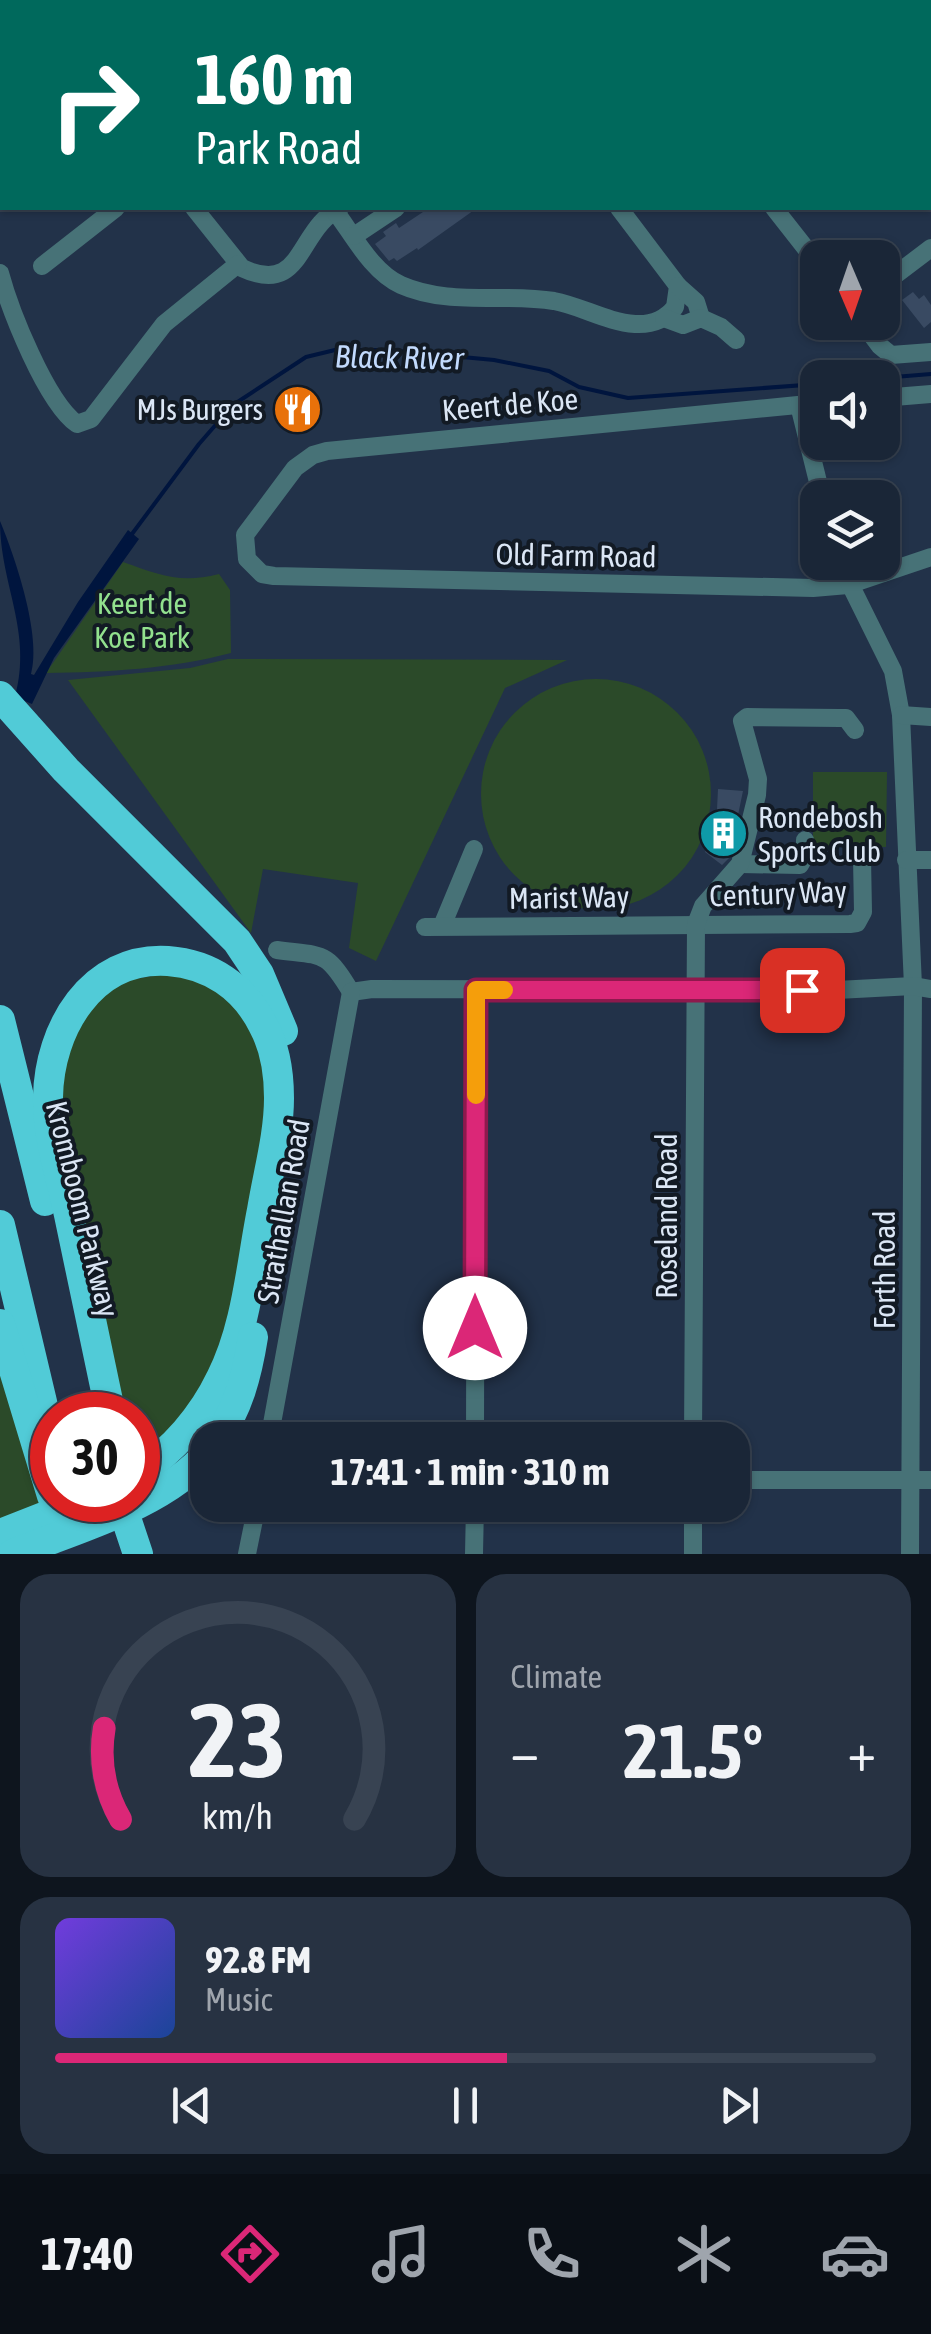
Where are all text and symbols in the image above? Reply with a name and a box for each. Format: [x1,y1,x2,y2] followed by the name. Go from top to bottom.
[195,39,354,119] text: 160 m
[30,40,160,170] icon: right
[195,122,362,174] text: Park Road
[800,240,900,340] north arrow
[800,240,900,580] map controls
[334,337,465,377] water label: Black River
[800,360,900,460] button: sound
[441,381,579,427] street label: Keert de Koe
[272,383,324,435] restaurant icon: MJs Burgers
[137,392,263,426] place label: MJs Burgers
[800,480,900,580] button: layers
[495,537,657,573] street label: Old Farm Road
[94,586,190,654] park label: Keert de Koe Park
[758,800,883,868] place label: Rondebosh Sports Club
[697,808,749,860] building icon: Rondebosh Sports Club
[709,874,847,912] street label: Century Way
[509,879,629,915] street label: Marist Way
[760,948,845,1033] pin
[775,963,830,1018] icon: arrive
[40,1097,126,1321] street label: Kromboom Parkway
[250,1116,316,1306] street label: Strathallan Road
[649,1133,683,1299] street label: Roseland Road
[867,1211,901,1329] street label: Forth Road
[423,1276,527,1380] position arrow
[30,1392,160,1522] speed limit sign: 30
[330,1450,610,1493] text: 17:41 · 1 min · 310 m
[511,1658,602,1695] text: Climate
[189,1680,287,1799] text: 23
[623,1708,763,1794] text: 21.5°
[511,1720,539,1783] text: −
[847,1720,876,1783] text: +
[202,1796,273,1837] text: km/h
[205,1938,311,1981] text: 92.8 FM
[205,1981,272,2018] text: Music
[164,2078,219,2133] icon: previous
[438,2078,493,2133] icon: pause
[712,2078,767,2133] icon: next
[215,2219,285,2289] icon: directions
[366,2219,436,2289] icon: music
[517,2219,587,2289] icon: phone
[669,2219,739,2289] icon: climate
[820,2219,890,2289] icon: car
[41,2228,133,2280] text: 17:40

